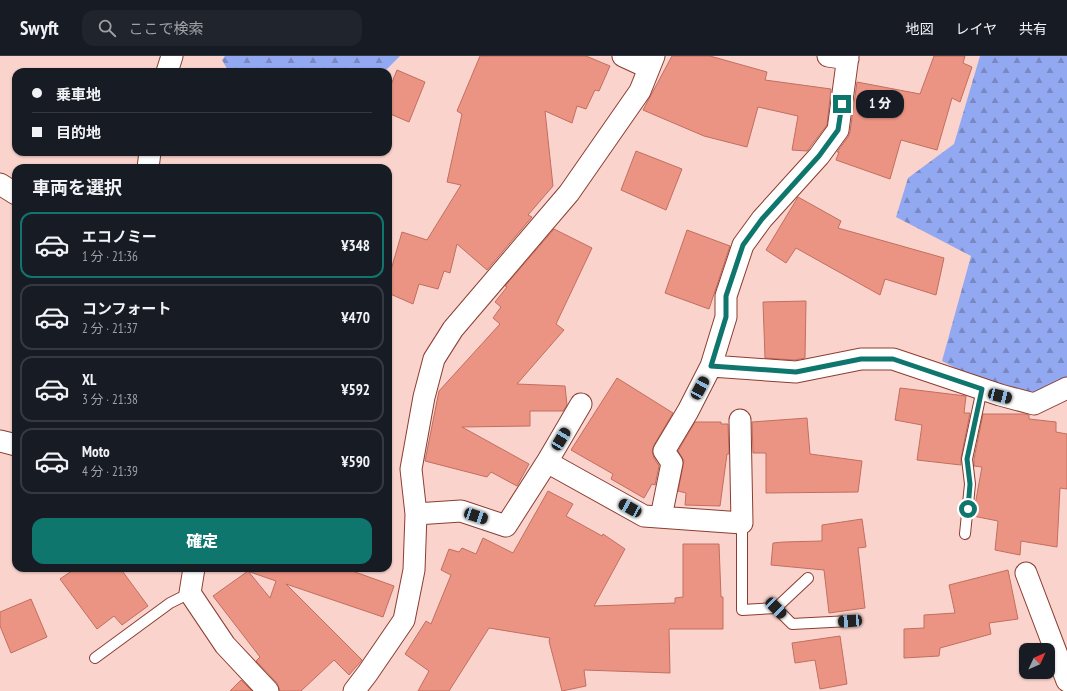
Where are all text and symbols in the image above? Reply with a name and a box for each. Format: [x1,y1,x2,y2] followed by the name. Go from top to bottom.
[82,10,362,46] search box
[20,16,58,40] text: Swyft
[96,17,118,39] icon: search
[128,19,203,38] text: ここで検索
[905,20,933,38] text: 地図
[955,20,997,38] text: レイヤ
[1019,20,1047,38] text: 共有
[56,85,101,104] text: 乗車地
[856,90,904,118] callout: 1 分
[833,95,851,113] route end
[869,95,891,112] text: 1 分
[56,123,101,142] text: 目的地
[32,176,122,199] text: 車両を選択
[34,227,70,263] icon: car
[82,227,157,246] text: エコノミー
[341,236,370,255] text: ¥348
[82,248,138,265] text: 1 分 · 21:36
[34,299,70,335] icon: car
[82,299,172,318] text: コンフォート
[341,308,370,327] text: ¥470
[82,320,138,337] text: 2 分 · 21:37
[82,370,96,389] text: XL
[34,371,70,407] icon: car
[689,375,711,401] car
[341,380,370,399] text: ¥592
[987,387,1013,405] car
[82,391,138,408] text: 3 分 · 21:38
[550,426,572,452] car
[82,442,110,461] text: Moto
[34,443,70,479] icon: car
[341,452,370,471] text: ¥590
[82,463,138,480] text: 4 分 · 21:39
[617,497,643,519] car
[959,500,977,518] route start
[463,507,489,525] car
[32,518,372,564] button: 確定
[763,595,789,621] car
[838,614,862,628] car
[1019,643,1055,679] north arrow
[1019,643,1055,679] map controls

